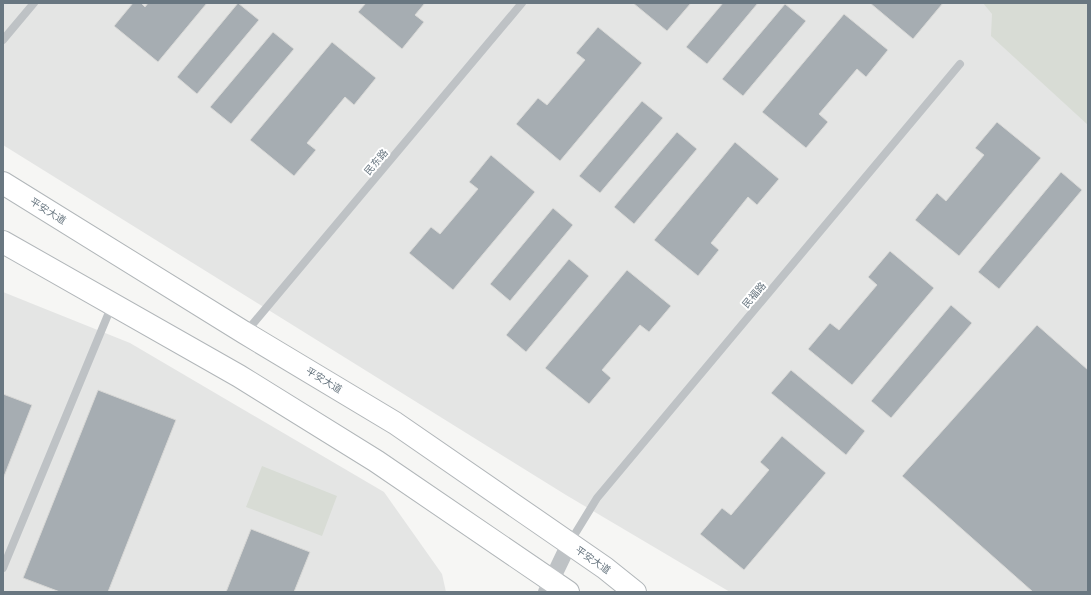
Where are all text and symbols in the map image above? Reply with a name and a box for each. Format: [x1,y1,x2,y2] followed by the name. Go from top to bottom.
[361,146,391,178] street label: 民东路
[28,195,68,227] street label: 平安大道
[739,279,769,311] street label: 民福路
[304,364,344,396] street label: 平安大道
[573,543,613,577] street label: 平安大道

